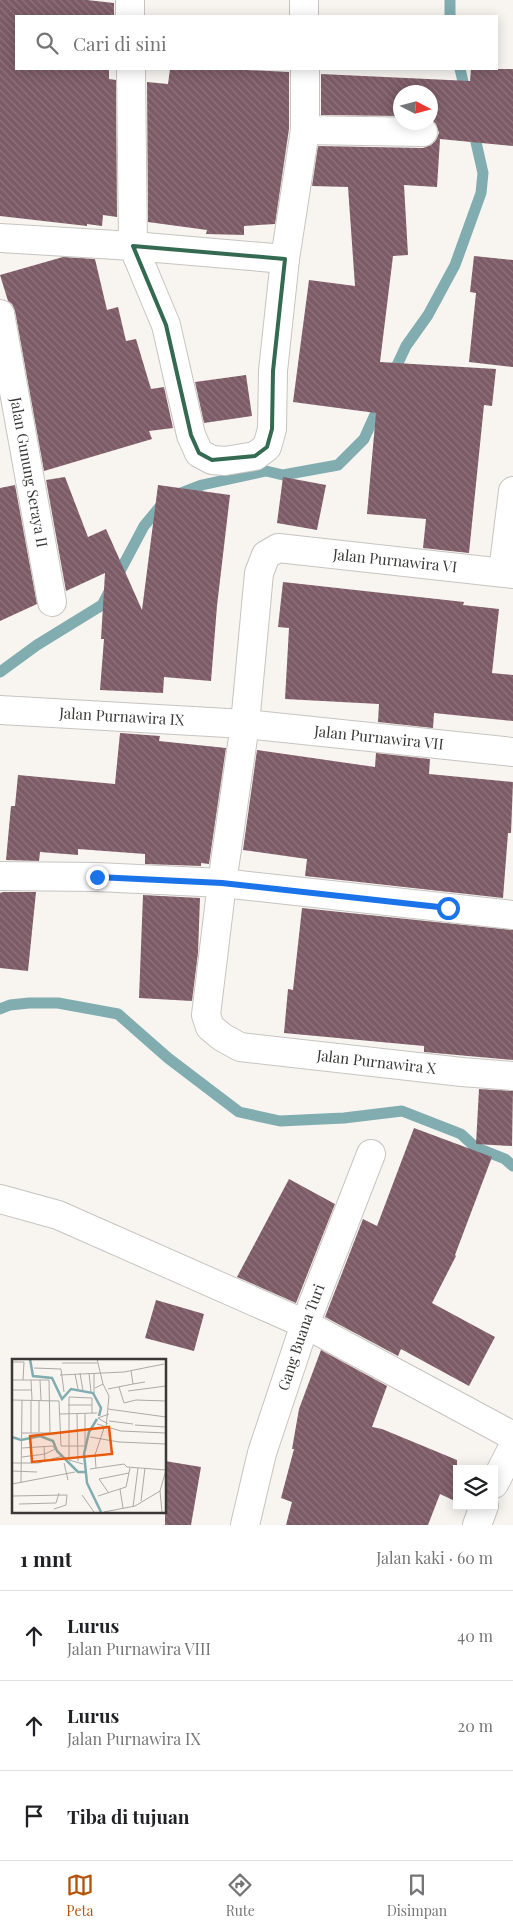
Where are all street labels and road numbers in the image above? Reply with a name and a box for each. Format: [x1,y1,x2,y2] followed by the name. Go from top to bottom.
[6,394,53,549] street label: Jalan Gunung Seraya II
[331,543,458,576] street label: Jalan Purnawira VI
[58,702,186,730] street label: Jalan Purnawira IX
[312,720,445,754] street label: Jalan Purnawira VII
[315,1045,438,1078] street label: Jalan Purnawira X
[272,1280,329,1393] street label: Gang Buana Turi

